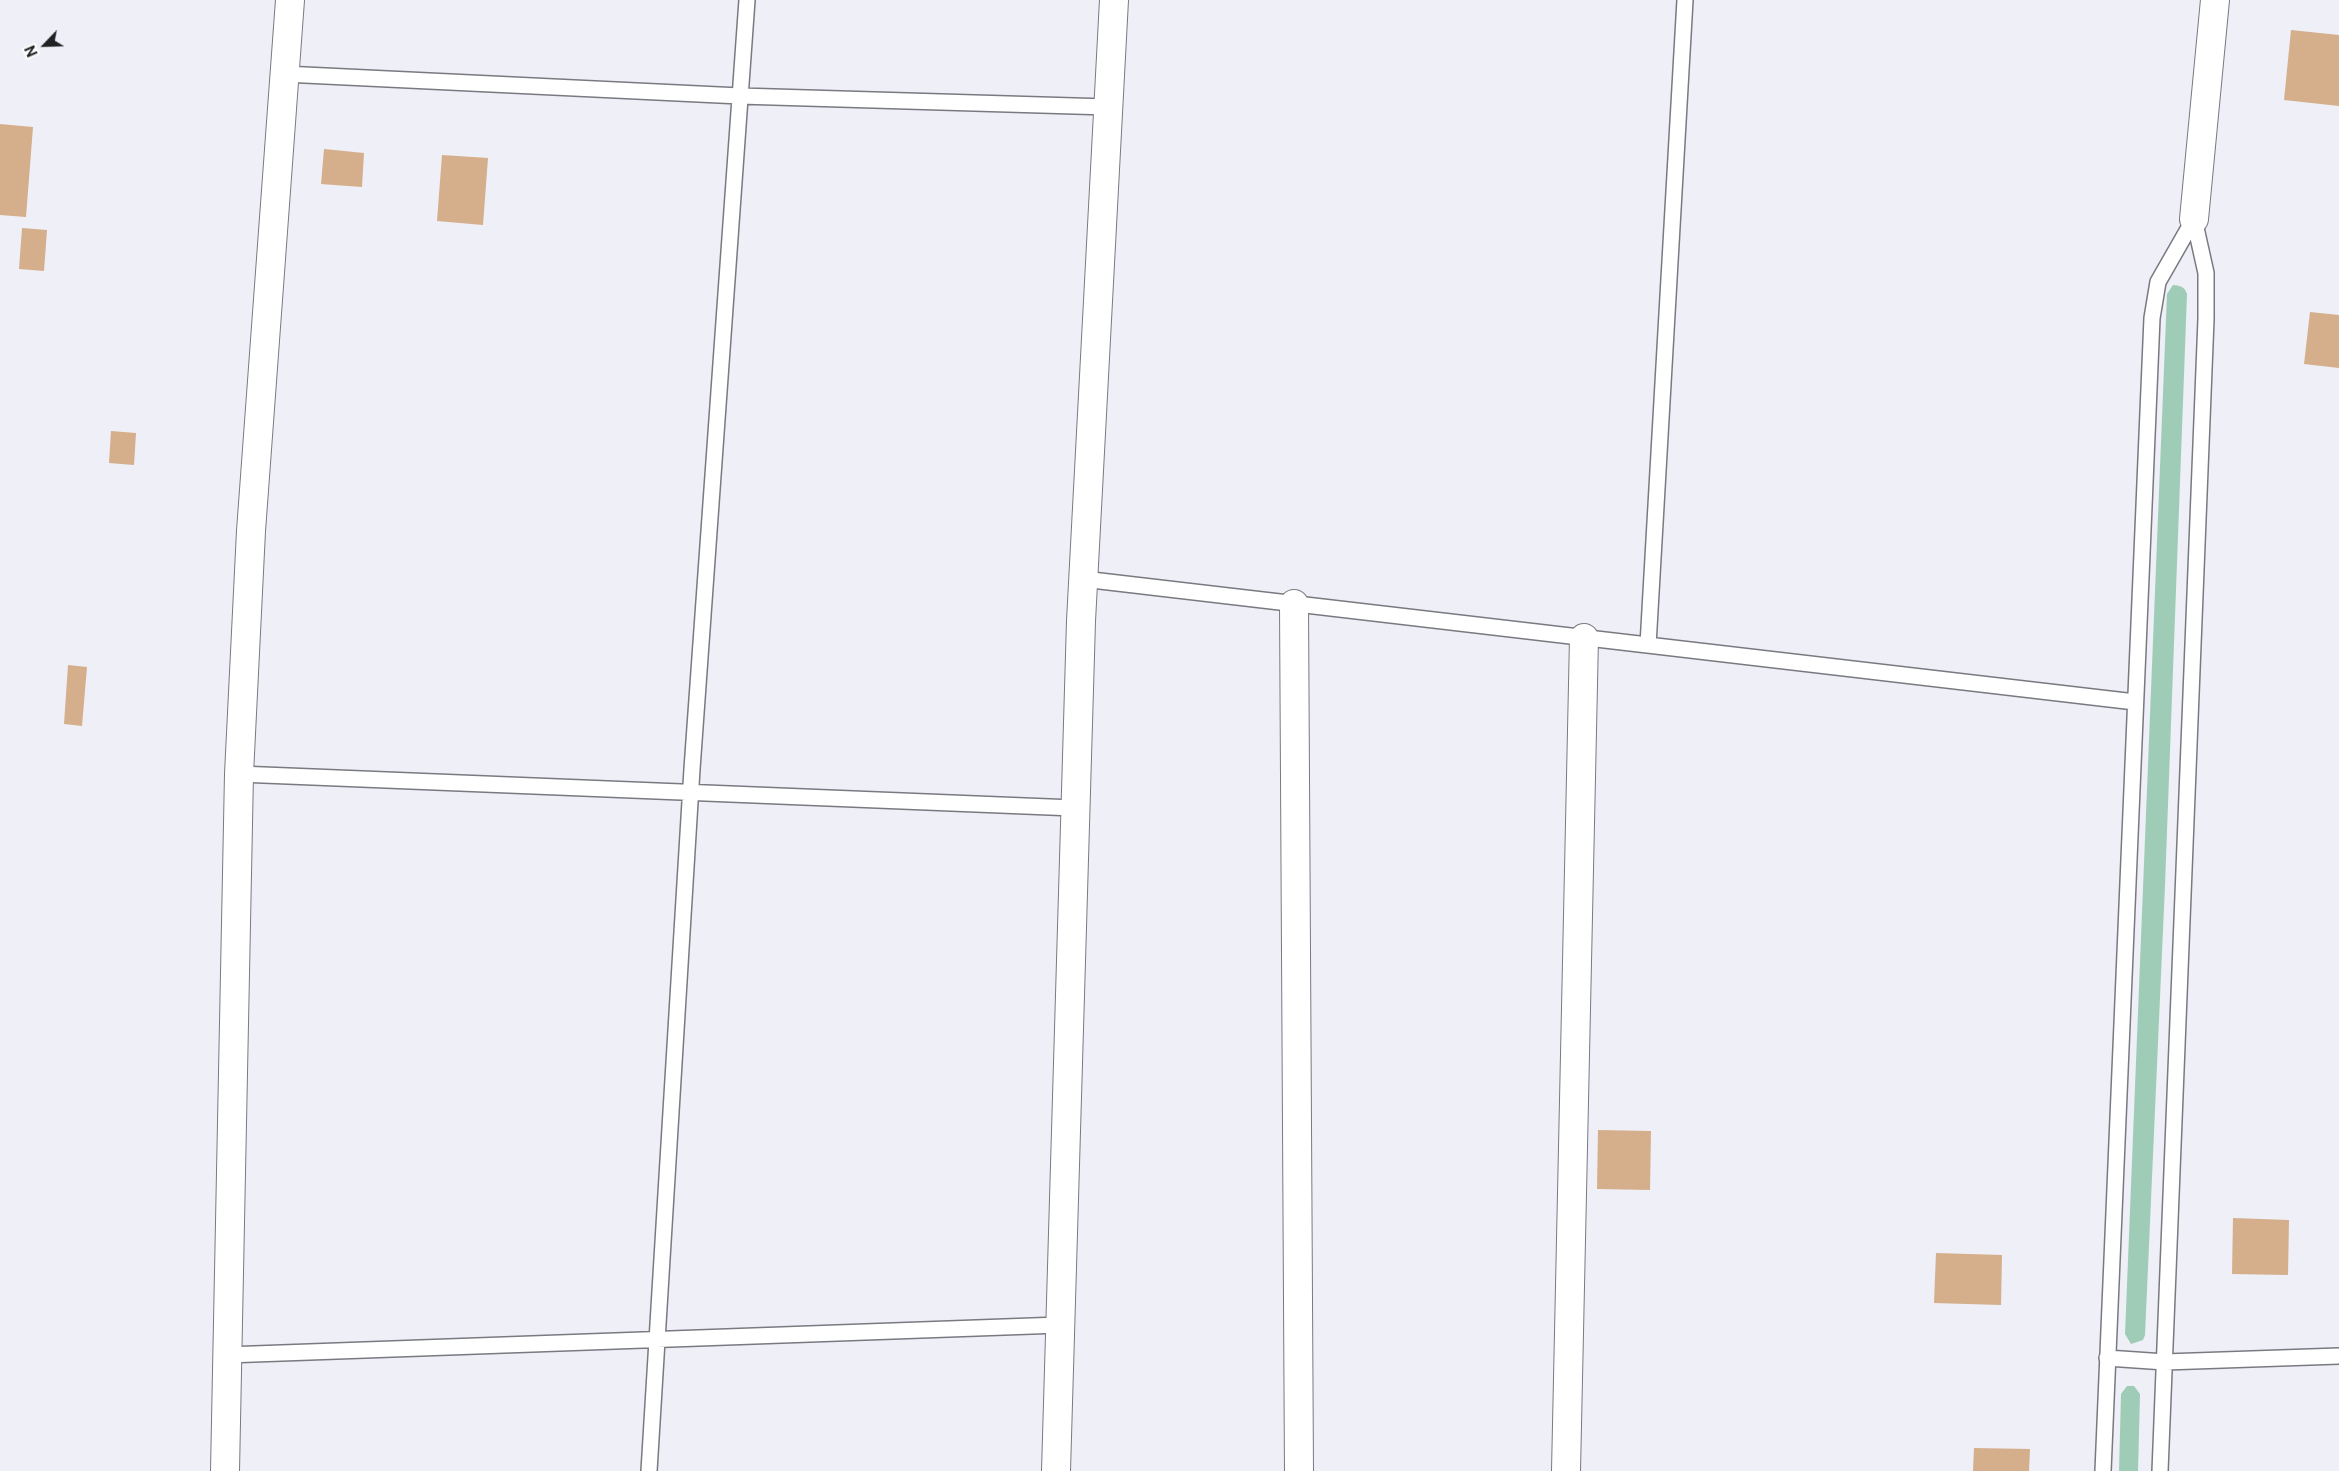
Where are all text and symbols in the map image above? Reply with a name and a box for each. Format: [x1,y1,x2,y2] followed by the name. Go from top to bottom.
[20,20,70,70] north arrow
[22,43,41,59] text: N

